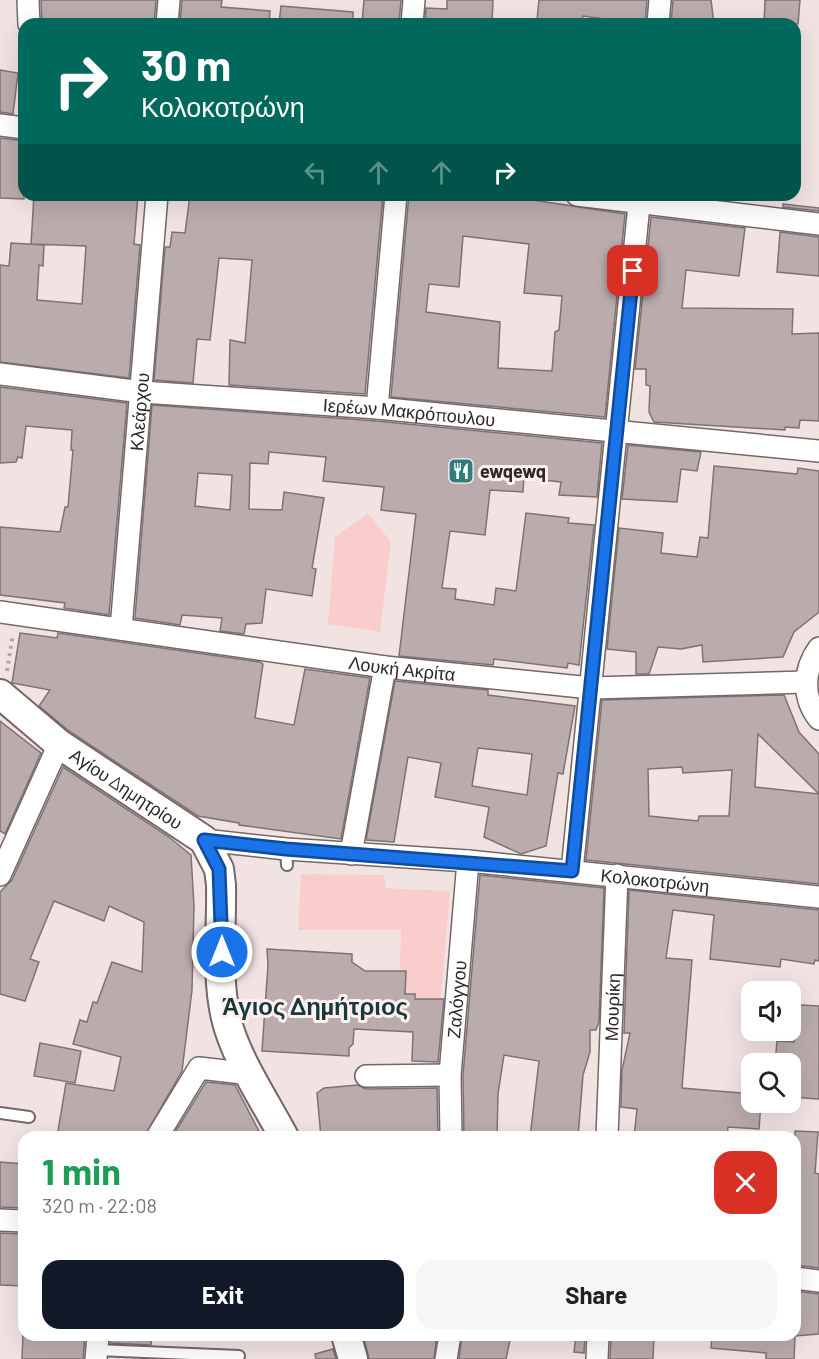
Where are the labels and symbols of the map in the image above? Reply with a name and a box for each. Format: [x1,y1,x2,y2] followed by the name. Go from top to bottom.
[607,245,658,296] pin
[125,372,153,452] street label: Κλεάρχου
[322,393,496,430] street label: Ιερέων Μακρόπουλου
[446,456,476,486] restaurant icon: ewqewq
[480,460,546,482] place label: ewqewq
[347,651,456,685] street label: Λουκή Ακρίτα
[66,743,187,834] street label: Αγίου Δημητρίου
[600,864,711,897] street label: Κολοκοτρώνη
[190,920,254,984] position arrow
[442,959,471,1039] street label: Ζαλόγγου
[600,973,624,1042] street label: Μουρίκη
[222,991,408,1020] district label: Άγιος Δημήτριος

